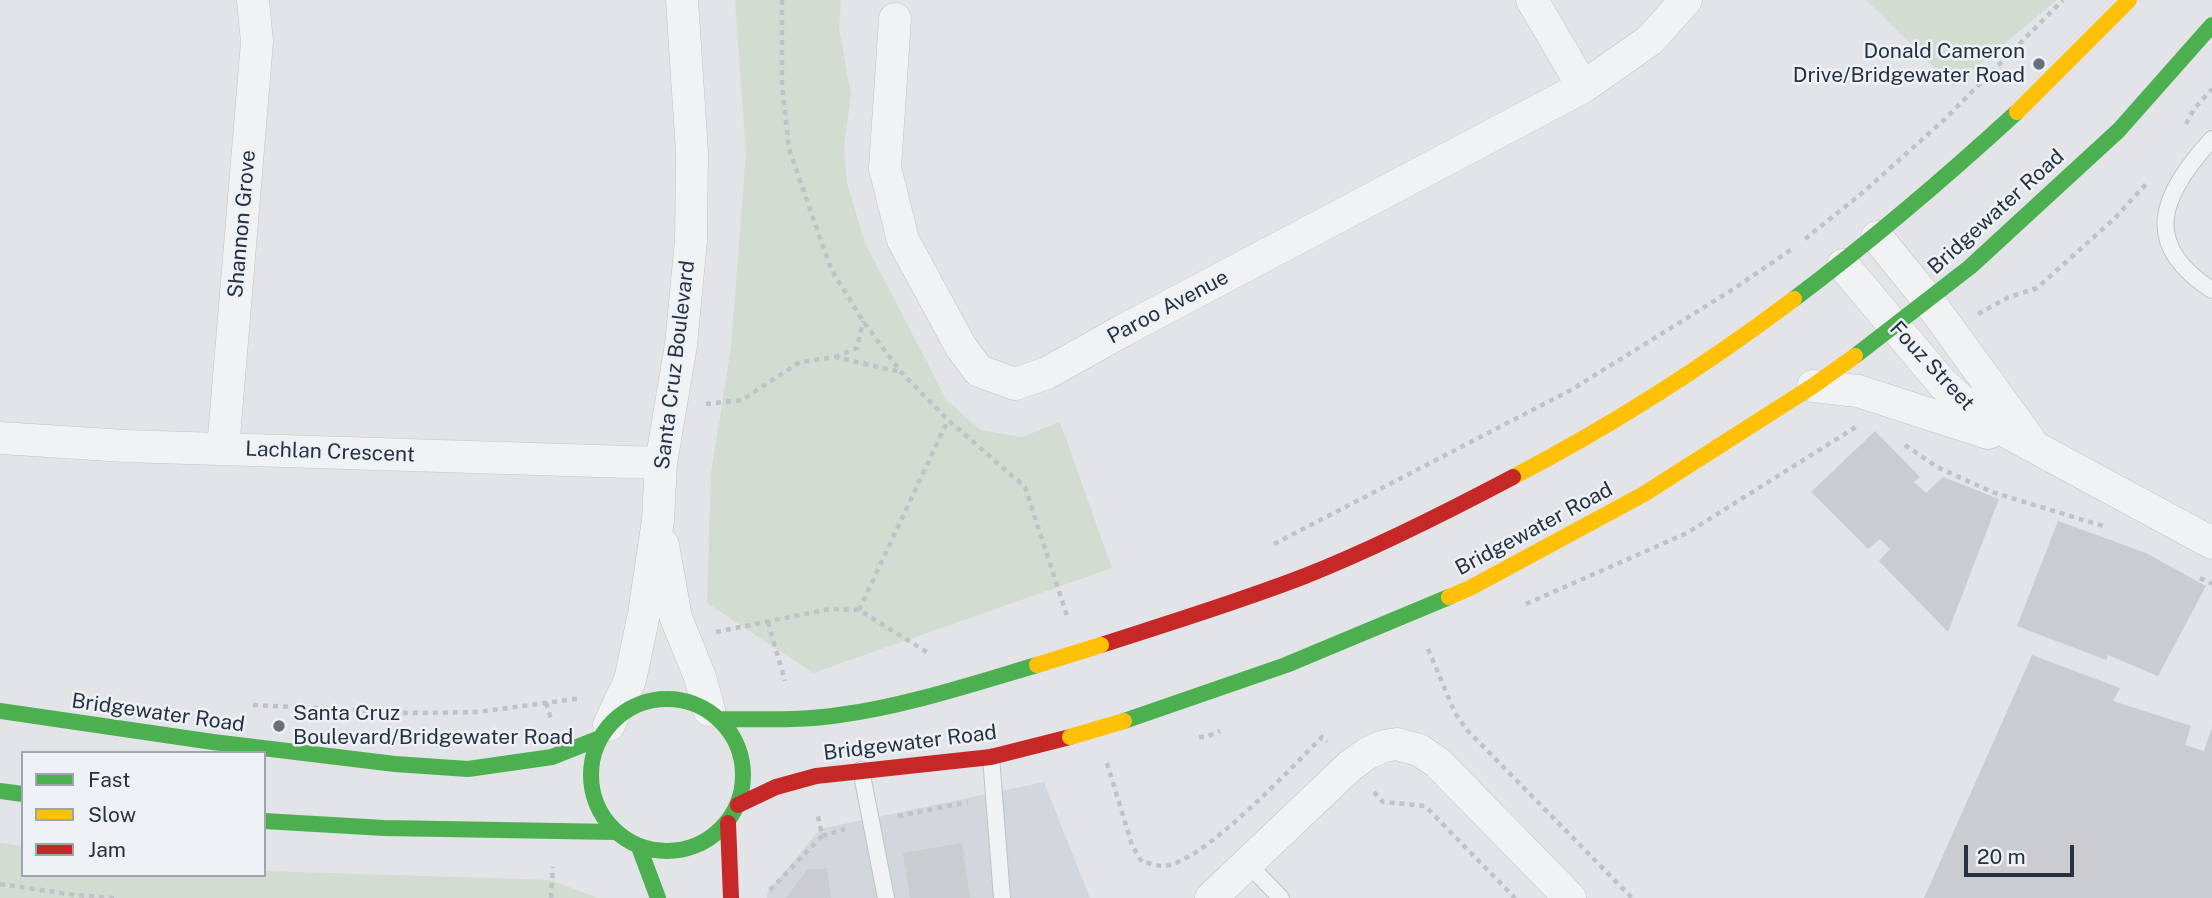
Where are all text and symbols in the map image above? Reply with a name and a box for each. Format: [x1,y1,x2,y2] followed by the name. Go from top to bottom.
[1793,39,2025,89] place label: Donald Cameron Drive/Bridgewater Road
[2031,56,2047,72] marker: Donald Cameron Drive/Bridgewater Road
[1923,144,2069,280] street label: Bridgewater Road
[223,149,261,299] street label: Shannon Grove
[650,259,700,471] street label: Santa Cruz Boulevard
[1103,264,1233,350] street label: Paroo Avenue
[1884,316,1980,416] street label: Fouz Street
[245,436,415,468] street label: Lachlan Crescent
[1451,477,1617,581] street label: Bridgewater Road
[70,688,246,738] street label: Bridgewater Road
[293,701,573,751] place label: Santa Cruz Boulevard/Bridgewater Road
[271,718,287,734] marker: Santa Cruz Boulevard/Bridgewater Road
[822,720,998,766] street label: Bridgewater Road
[21,751,266,877] legend
[88,767,130,792] text: Fast
[88,802,136,827] text: Slow
[1967,832,2077,876] scale bar
[88,837,126,862] text: Jam
[1977,844,2026,869] text: 20 m

